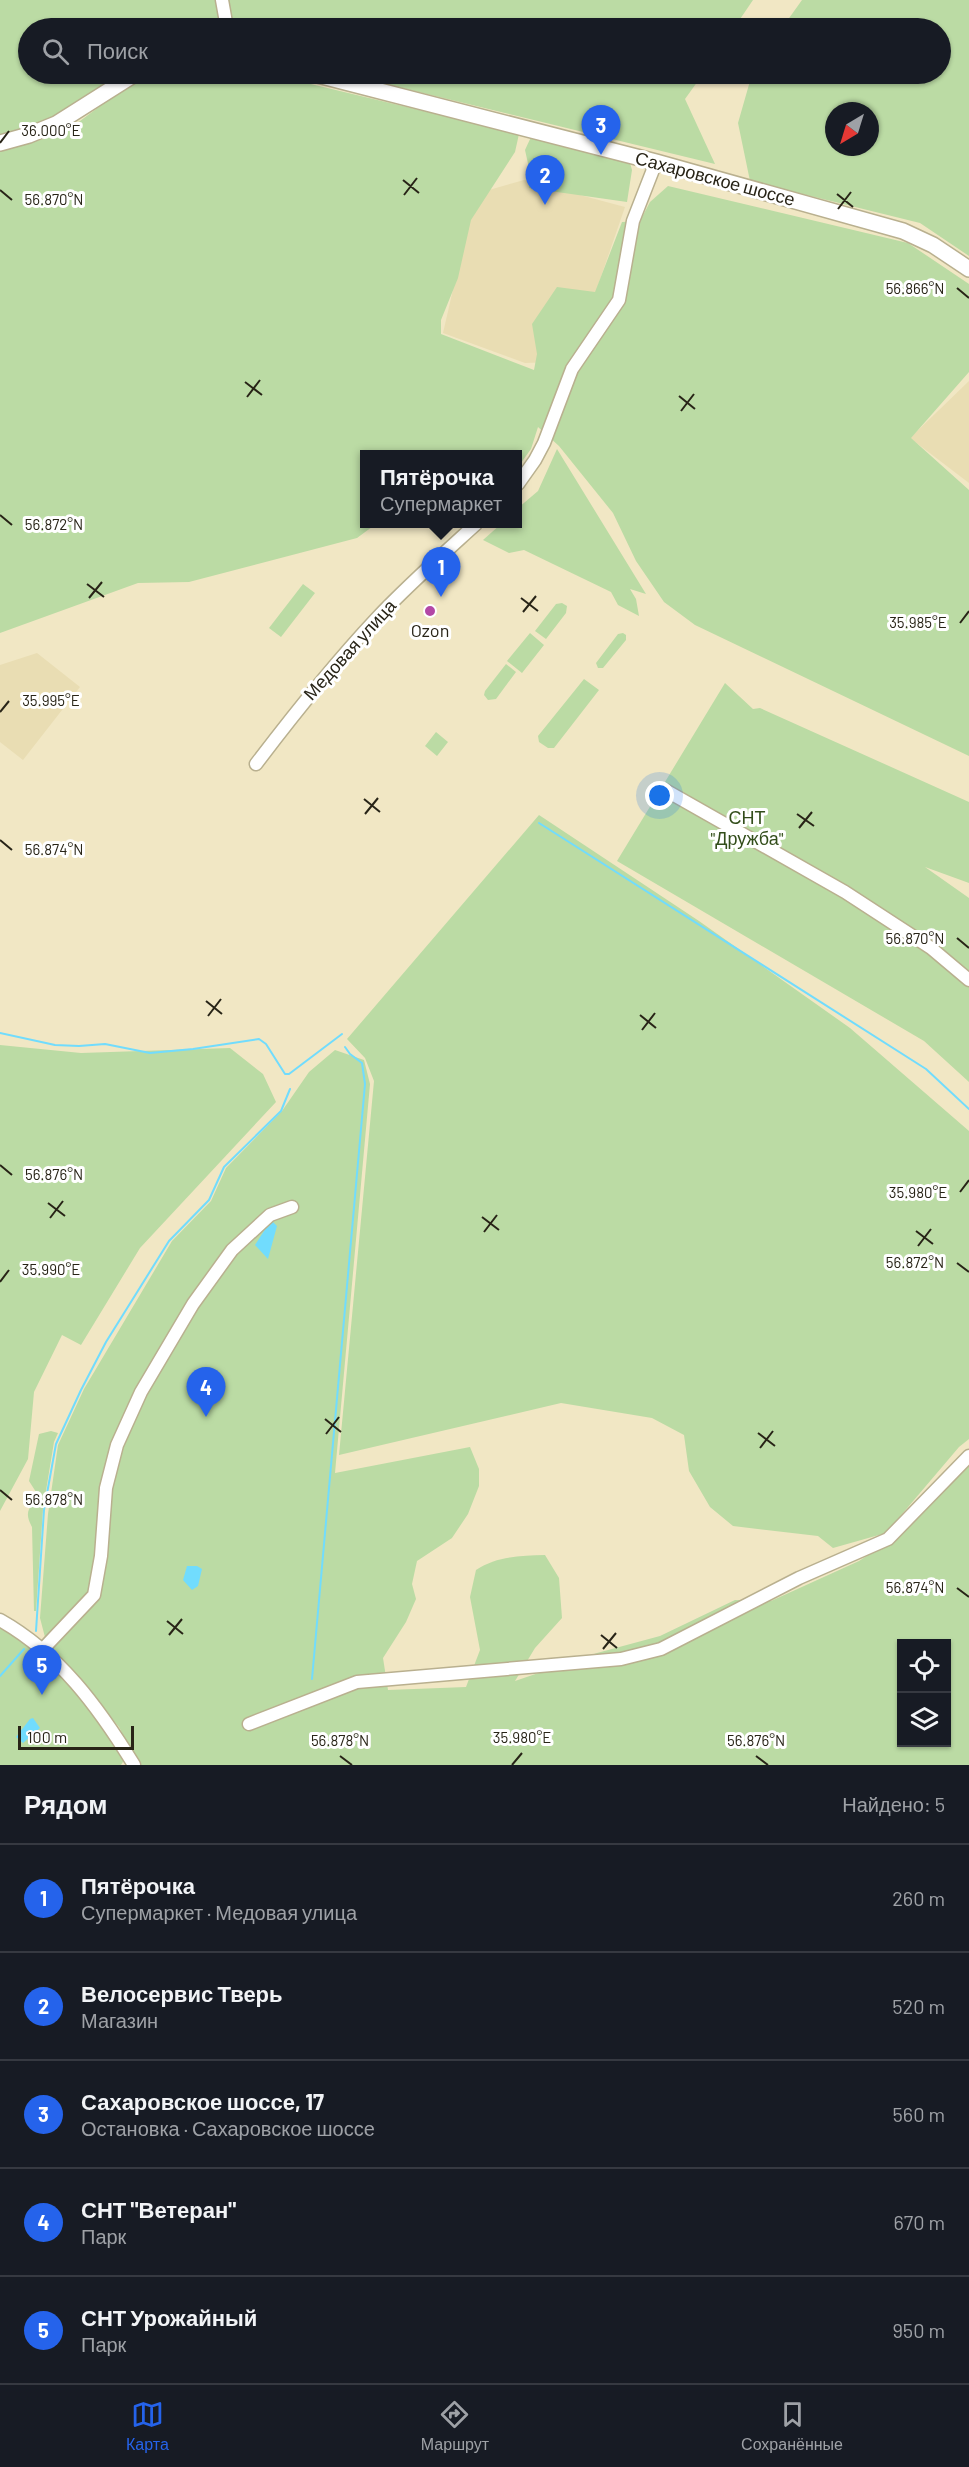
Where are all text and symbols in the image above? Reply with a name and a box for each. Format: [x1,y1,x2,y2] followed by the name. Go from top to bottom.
[18,18,951,84] search box
[39,35,72,68] icon: search
[87,37,148,63] text: Поиск
[825,102,879,156] north arrow
[582,106,620,155] pin: 3
[21,121,81,139] text: 36.000°E
[633,146,798,210] street label: Сахаровское шоссе
[526,156,564,205] pin: 2
[25,190,83,208] text: 56.870°N
[886,279,944,297] text: 56.866°N
[360,450,522,528] popup
[380,463,494,489] text: Пятёрочка
[380,491,502,515] text: Супермаркет
[25,515,83,533] text: 56.872°N
[422,548,460,597] pin: 1
[298,594,401,704] street label: Медовая улица
[423,604,437,618] marker: Ozon
[889,613,947,631] text: 35.985°E
[411,619,449,641] place label: Ozon
[22,691,80,709] text: 35.995°E
[645,781,674,810] your location
[711,806,784,849] park label: СНТ "Дружба"
[25,840,83,858] text: 56.874°N
[886,929,944,947] text: 56.870°N
[25,1165,83,1183] text: 56.876°N
[889,1183,947,1201] text: 35.980°E
[886,1253,944,1271] text: 56.872°N
[22,1260,80,1278] text: 35.990°E
[186,1368,226,1417] pin: 4
[25,1490,83,1508] text: 56.878°N
[886,1578,944,1596] text: 56.874°N
[897,1639,951,1747] map controls
[897,1639,951,1693] button: locate
[22,1646,62,1695] pin: 5
[897,1693,951,1747] button: layers
[18,1723,134,1750] scale bar
[27,1727,67,1746] text: 100 m
[493,1728,551,1746] text: 35.980°E
[311,1731,369,1749] text: 56.878°N
[727,1731,785,1749] text: 56.876°N
[24,1788,107,1819] text: Рядом
[842,1792,945,1816] text: Найдено: 5
[81,1872,195,1898] text: Пятёрочка
[40,1886,47,1910] text: 1
[892,1886,945,1910] text: 260 m
[81,1900,357,1924] text: Супермаркет · Медовая улица
[81,1980,283,2006] text: Велосервис Тверь
[38,1994,49,2018] text: 2
[892,1994,945,2018] text: 520 m
[81,2008,158,2032] text: Магазин
[81,2088,324,2114] text: Сахаровское шоссе, 17
[38,2102,49,2126] text: 3
[893,2102,945,2126] text: 560 m
[81,2116,375,2140] text: Остановка · Сахаровское шоссе
[81,2196,236,2222] text: СНТ "Ветеран"
[37,2210,50,2234] text: 4
[893,2210,945,2234] text: 670 m
[81,2224,126,2248] text: Парк
[81,2304,257,2330] text: СНТ Урожайный
[38,2318,49,2342] text: 5
[892,2318,945,2342] text: 950 m
[81,2332,126,2356] text: Парк
[126,2398,169,2454] tab: Карта
[421,2398,489,2454] tab: Маршрут
[741,2398,843,2454] tab: Сохранённые

